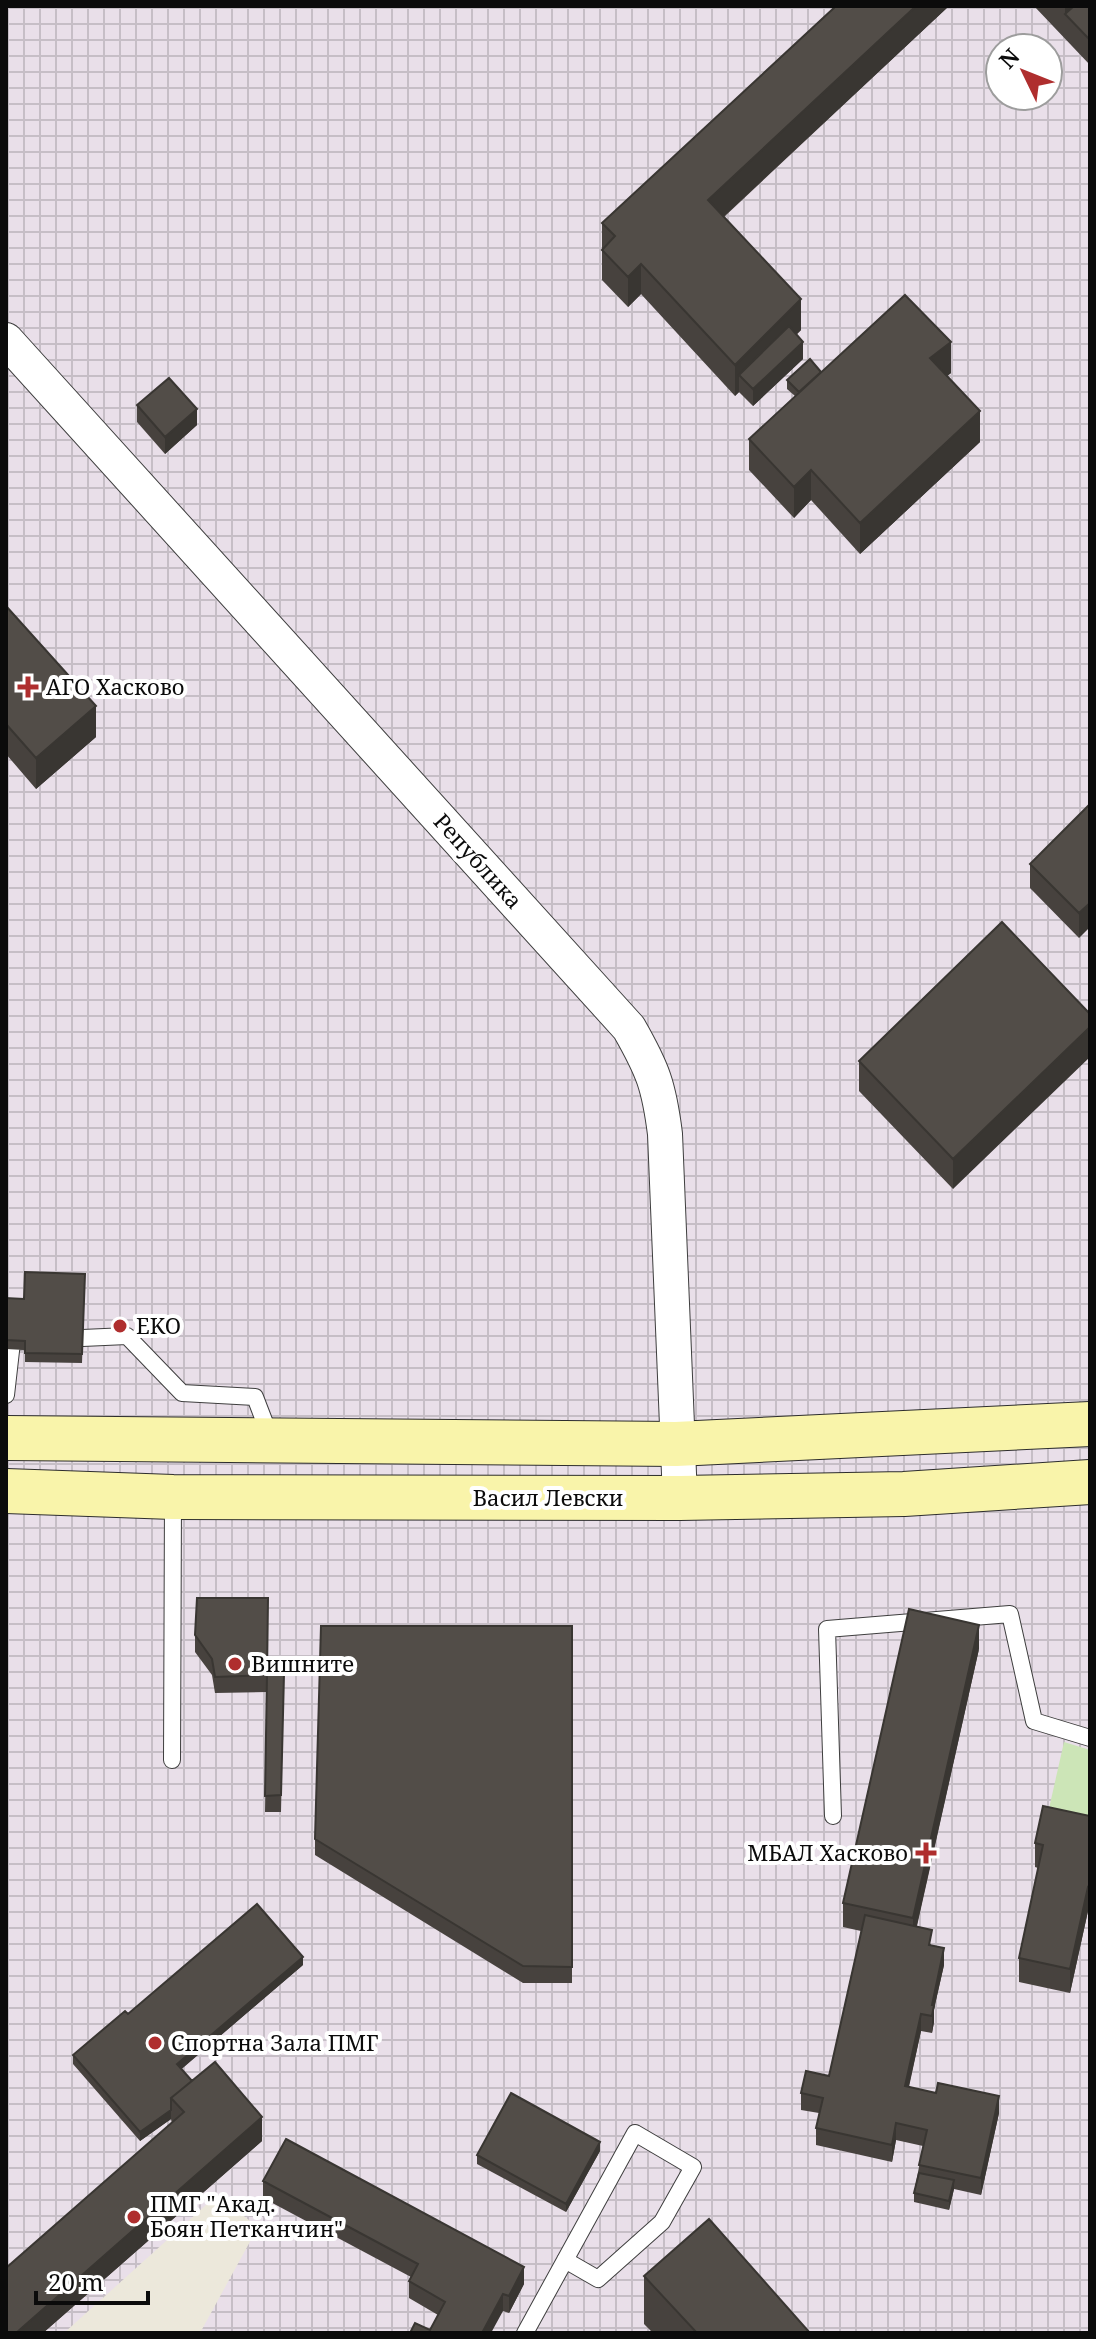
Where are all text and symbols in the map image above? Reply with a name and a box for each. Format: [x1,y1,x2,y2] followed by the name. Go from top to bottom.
[984,32,1064,112] north arrow
[992,41,1026,74] text: N
[46,671,185,701] place label: АГО Хасково
[17,676,39,698] marker: АГО Хасково
[428,806,530,915] street label: Република
[136,1310,181,1340] place label: EKO
[111,1317,129,1335] marker: EKO
[473,1482,623,1512] street label: Васил Левски
[251,1648,354,1678] place label: Вишните
[226,1655,244,1673] marker: Вишните
[747,1837,908,1867] place label: МБАЛ Хасково
[915,1842,937,1864] marker: МБАЛ Хасково
[171,2027,378,2057] place label: Спортна Зала ПМГ
[146,2034,164,2052] marker: Спортна Зала ПМГ
[150,2188,343,2243] place label: ПМГ "Акад. Боян Петканчин"
[125,2208,143,2226] marker: ПМГ "Акад. Боян Петканчин"
[36,2255,148,2305] scale bar
[48,2265,104,2298] text: 20 m

